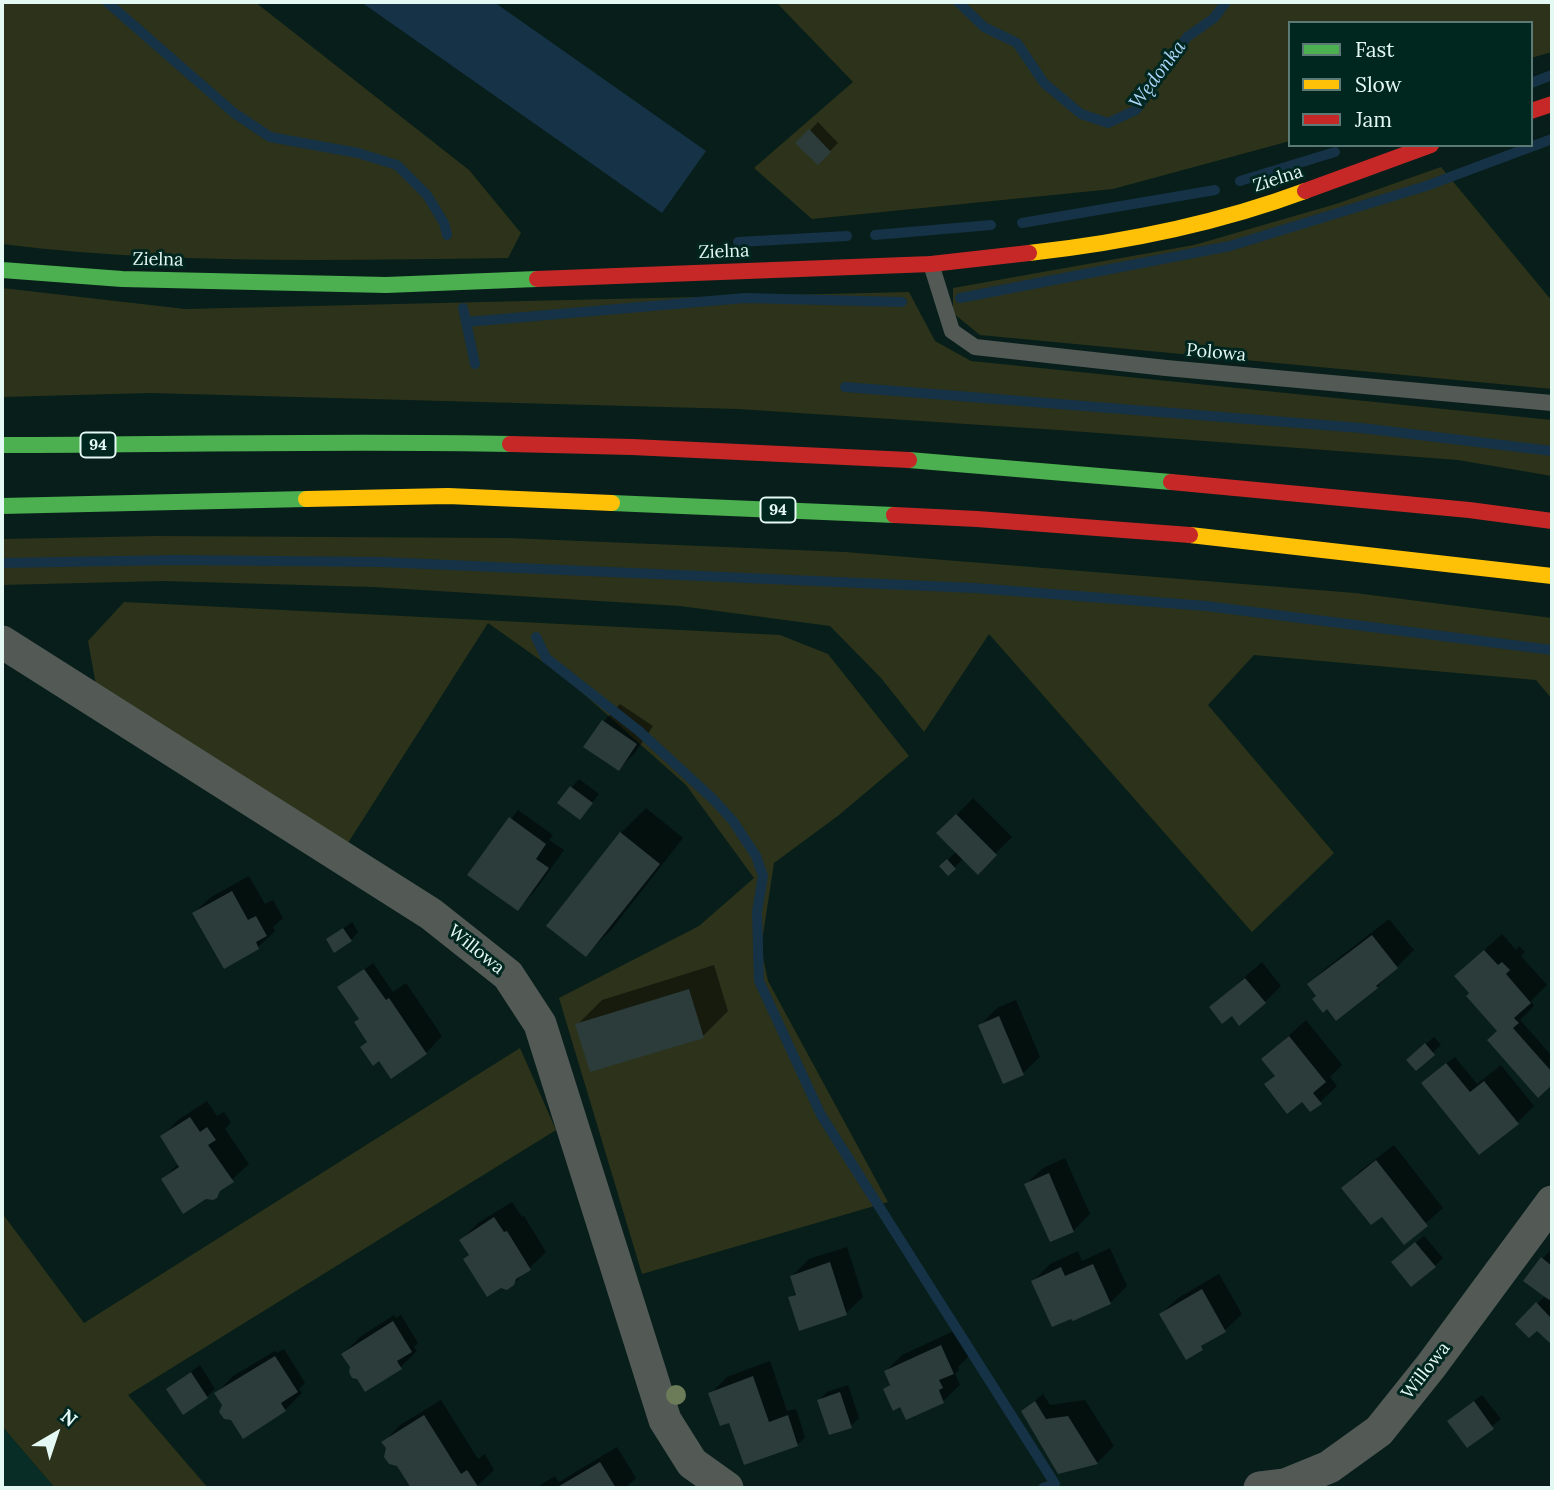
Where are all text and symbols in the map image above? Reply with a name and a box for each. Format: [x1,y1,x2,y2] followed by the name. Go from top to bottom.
[1288,21,1533,147] legend
[1355,36,1394,63] text: Fast
[1125,37,1191,113] water label: Wędonka
[1355,71,1402,98] text: Slow
[1355,106,1392,133] text: Jam
[1250,161,1306,197] street label: Zielna
[698,240,750,264] street label: Zielna
[132,249,184,271] street label: Zielna
[1185,340,1247,366] street label: Polowa
[80,432,116,458] road number: 94
[760,498,796,523] road number: 94
[443,921,509,979] street label: Willowa
[1397,1338,1455,1404] street label: Willowa
[21,1399,91,1469] north arrow
[56,1404,82,1432] text: N

